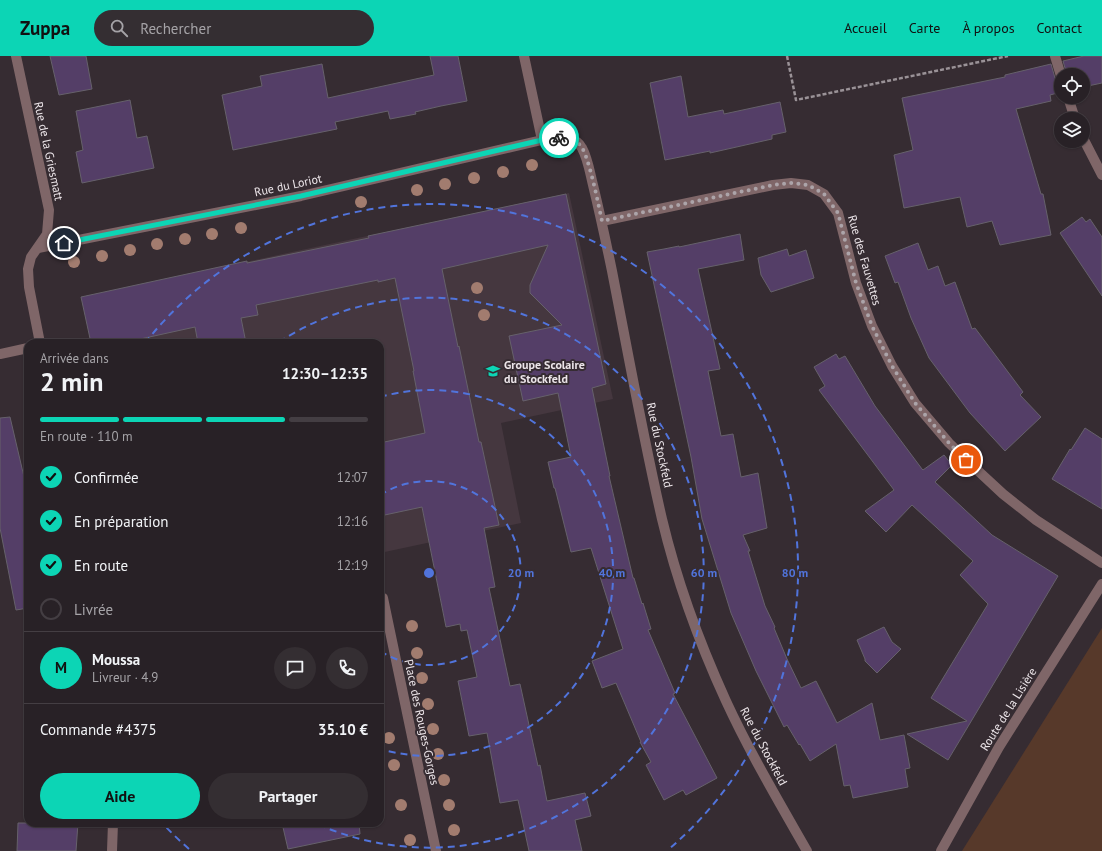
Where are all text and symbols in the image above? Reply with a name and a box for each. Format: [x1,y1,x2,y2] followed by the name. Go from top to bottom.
[94,10,374,46] search box
[20,16,70,40] text: Zuppa
[108,17,130,39] icon: search
[140,19,211,38] text: Rechercher
[844,19,887,37] text: Accueil
[909,19,940,37] text: Carte
[962,19,1015,37] text: À propos
[1037,19,1082,37] text: Contact
[1054,68,1090,148] map controls
[1054,68,1090,104] button: locate
[31,100,67,202] street label: Rue de la Griesmatt
[1054,112,1090,148] button: layers
[539,118,579,158] courier
[548,127,570,149] icon: bike
[253,171,323,199] street label: Rue du Loriot
[845,213,885,307] street label: Rue des Fauvettes
[47,226,81,260] pin
[53,232,75,254] icon: home
[40,350,109,367] text: Arrivée dans
[504,357,585,386] place label: Groupe Scolaire du Stockfeld
[485,363,501,379] school or university icon: Groupe Scolaire du Stockfeld
[282,364,368,383] text: 12:30–12:35
[40,365,103,398] text: 2 min
[644,401,676,489] street label: Rue du Stockfeld
[40,428,133,445] text: En route · 110 m
[949,443,983,477] pin
[955,449,977,471] icon: bag
[40,466,62,488] icon: check
[74,468,139,487] text: Confirmée
[337,469,368,486] text: 12:07
[40,510,62,532] icon: check
[74,512,169,531] text: En préparation
[337,513,368,530] text: 12:16
[40,554,62,576] icon: check
[74,556,128,575] text: En route
[337,557,368,574] text: 12:19
[508,565,534,580] text: 20 m
[599,565,625,580] text: 40 m
[691,565,717,580] text: 60 m
[782,565,808,580] text: 80 m
[422,566,436,580] centre of rings
[74,600,113,619] text: Livrée
[274,647,316,689] button: chat
[326,647,368,689] button: phone
[92,650,140,669] text: Moussa
[55,658,67,677] text: M
[401,658,443,786] street label: Place des Rouges-Gorges
[976,665,1040,753] street label: Route de la Lisière
[92,669,158,686] text: Livreur · 4.9
[737,704,791,788] street label: Rue du Stockfeld
[40,720,157,739] text: Commande #4375
[318,720,368,739] text: 35.10 €
[40,773,200,819] button: Aide
[208,773,368,819] button: Partager

